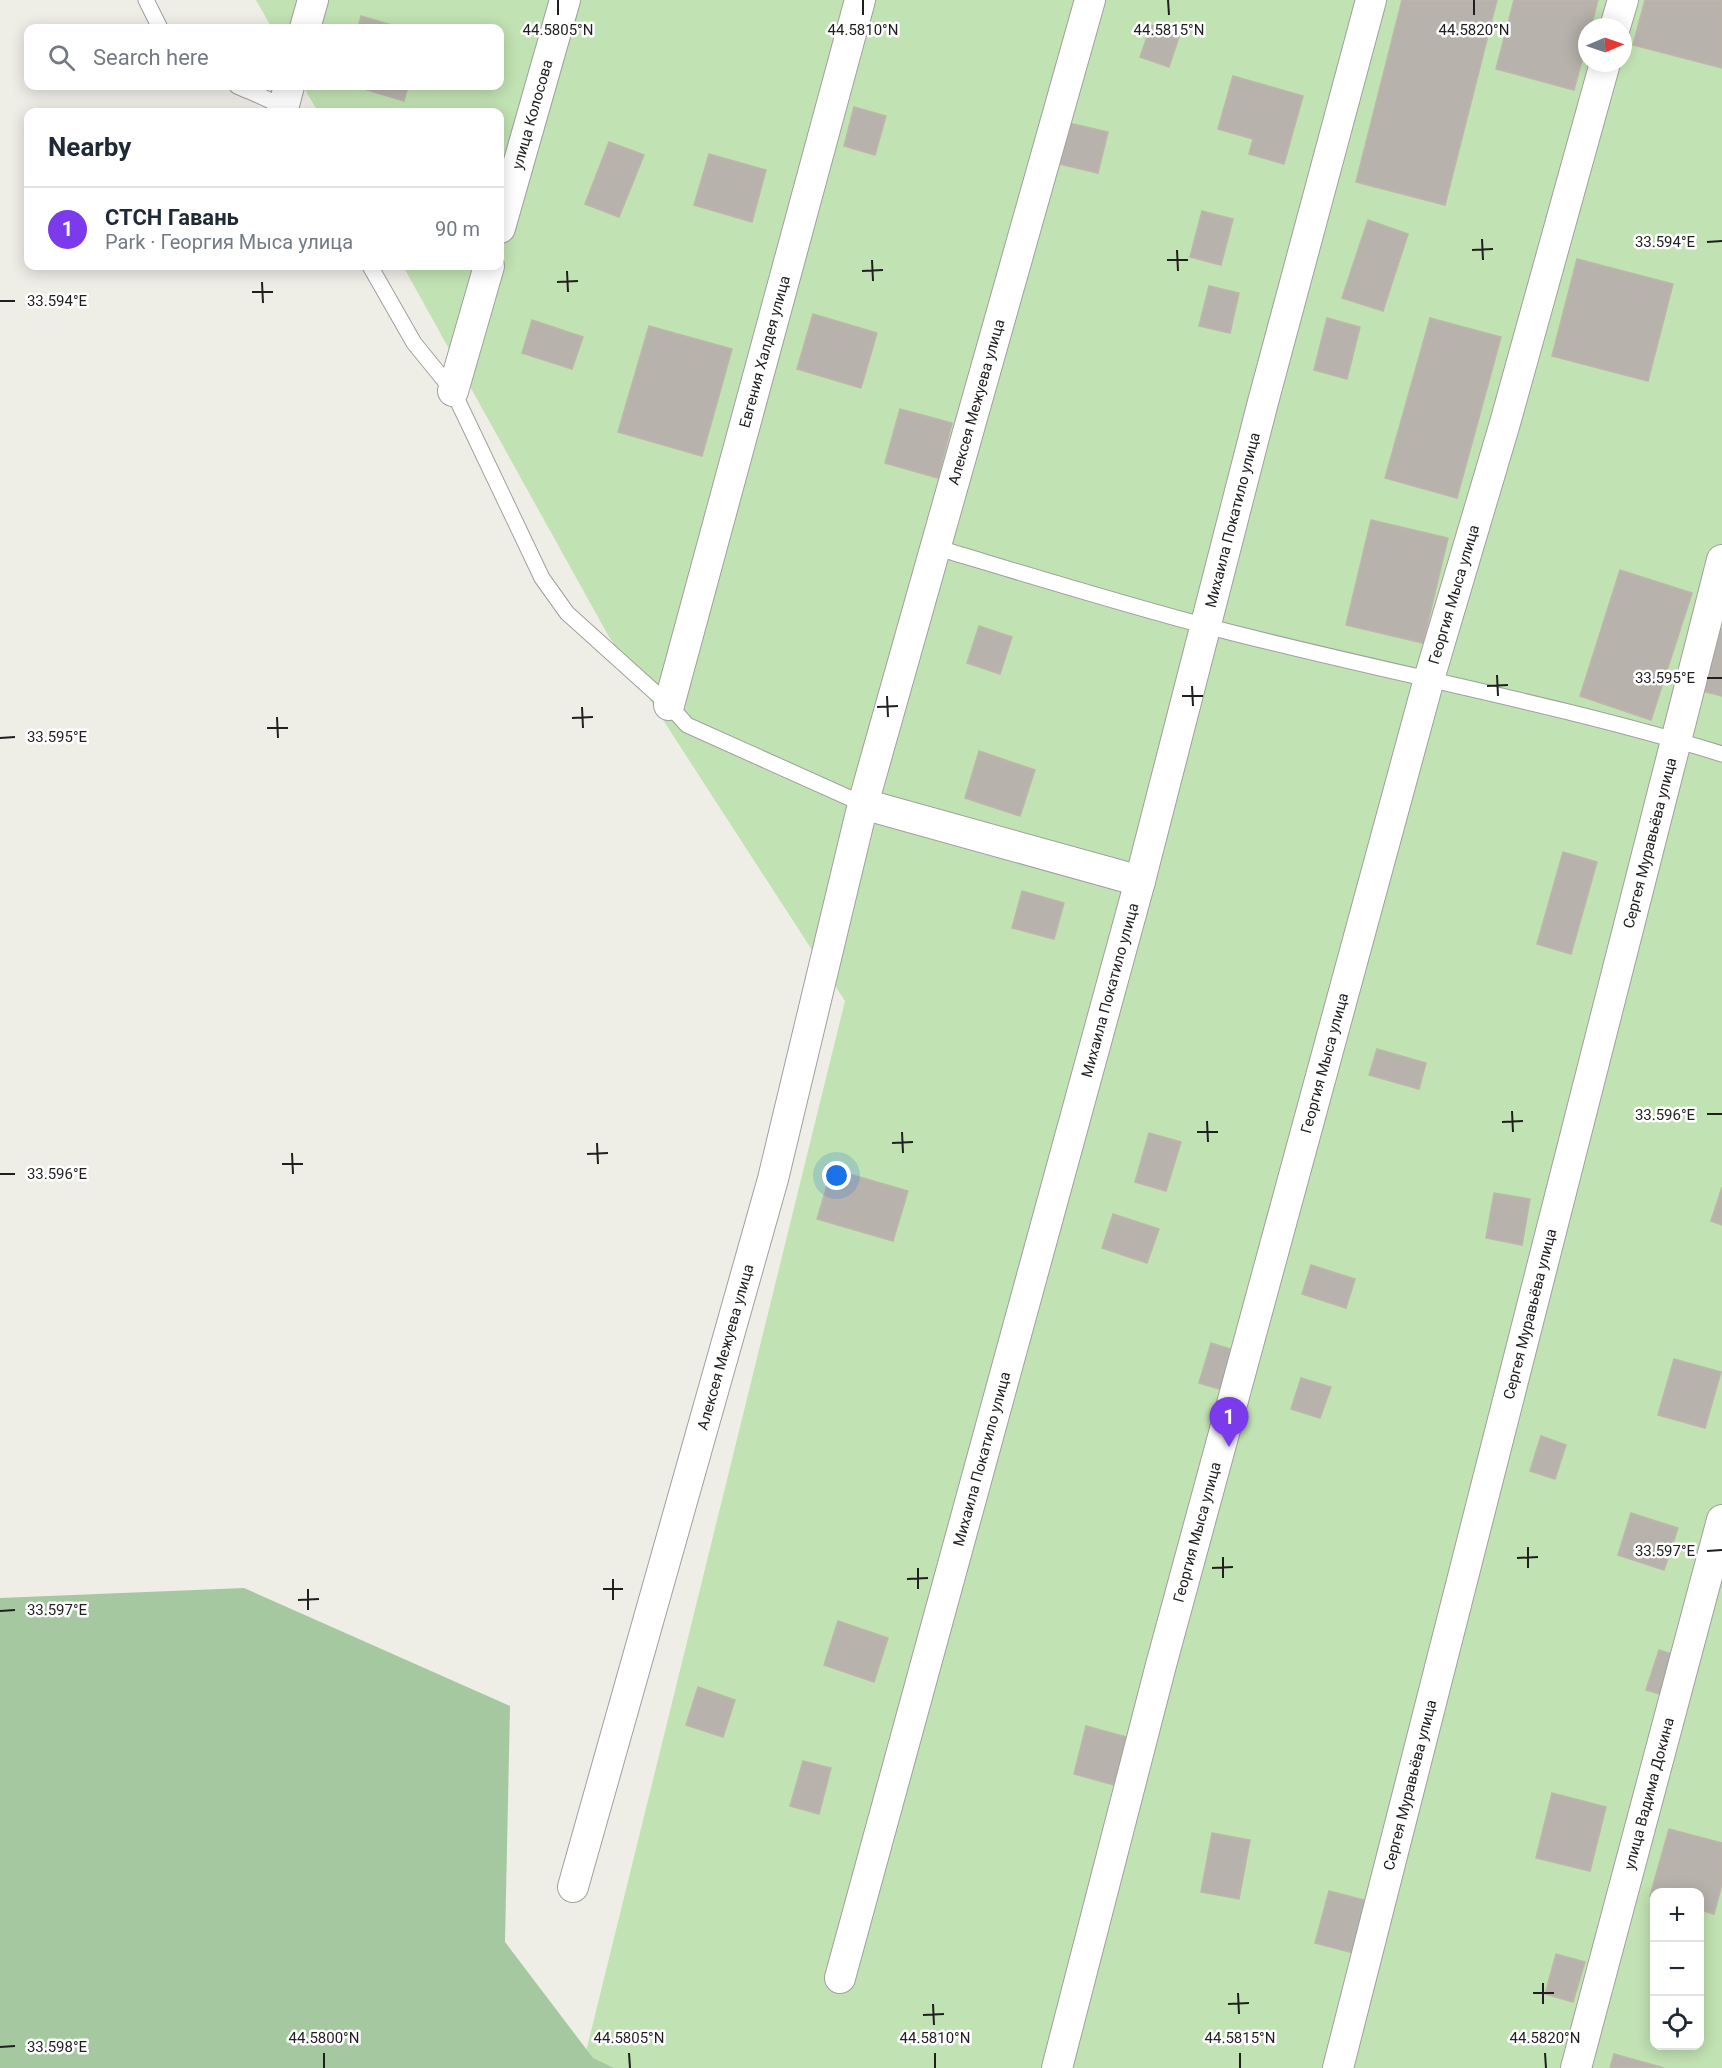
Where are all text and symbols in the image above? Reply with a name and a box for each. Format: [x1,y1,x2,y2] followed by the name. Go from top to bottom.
[1578,18,1632,72] north arrow
[523,21,593,39] text: 44.5805°N
[828,21,898,39] text: 44.5810°N
[1134,21,1204,39] text: 44.5815°N
[1439,21,1509,39] text: 44.5820°N
[24,24,504,90] search box
[45,41,78,74] icon: search
[93,45,209,70] text: Search here
[508,58,557,171] street label: улица Колосова
[48,132,131,162] text: Nearby
[105,205,239,230] text: СТСН Гавань
[62,217,73,241] text: 1
[435,217,480,241] text: 90 m
[105,230,353,254] text: Park · Георгия Мыса улица
[1635,233,1696,251] text: 33.594°E
[735,274,794,430] street label: Евгения Халдея улица
[27,292,88,310] text: 33.594°E
[945,317,1008,487] street label: Алексея Межуева улица
[1202,431,1264,609] street label: Михаила Покатило улица
[1425,523,1483,667] street label: Георгия Мыса улица
[1635,669,1696,687] text: 33.595°E
[27,728,88,746] text: 33.595°E
[1620,756,1680,930] street label: Сергея Муравьёва улица
[1078,901,1143,1080] street label: Михаила Покатило улица
[1297,991,1352,1135] street label: Георгия Мыса улица
[1635,1106,1696,1124] text: 33.596°E
[822,1161,851,1190] your location
[27,1165,88,1183] text: 33.596°E
[1500,1227,1560,1401] street label: Сергея Муравьёва улица
[694,1262,757,1432] street label: Алексея Межуева улица
[949,1370,1014,1548] street label: Михаила Покатило улица
[1210,1398,1248,1447] pin: 1
[1169,1460,1225,1604] street label: Георгия Мыса улица
[1635,1542,1696,1560] text: 33.597°E
[27,1601,88,1619] text: 33.597°E
[1380,1698,1440,1872] street label: Сергея Муравьёва улица
[1620,1716,1678,1872] street label: улица Вадима Докина
[1650,1888,1704,2050] map controls
[1650,1888,1704,1942] button: +
[1650,1942,1704,1996] button: −
[1650,1996,1704,2050] button: locate
[289,2029,359,2047] text: 44.5800°N
[594,2029,664,2047] text: 44.5805°N
[900,2029,970,2047] text: 44.5810°N
[1205,2029,1275,2047] text: 44.5815°N
[1510,2029,1580,2047] text: 44.5820°N
[27,2038,88,2056] text: 33.598°E

